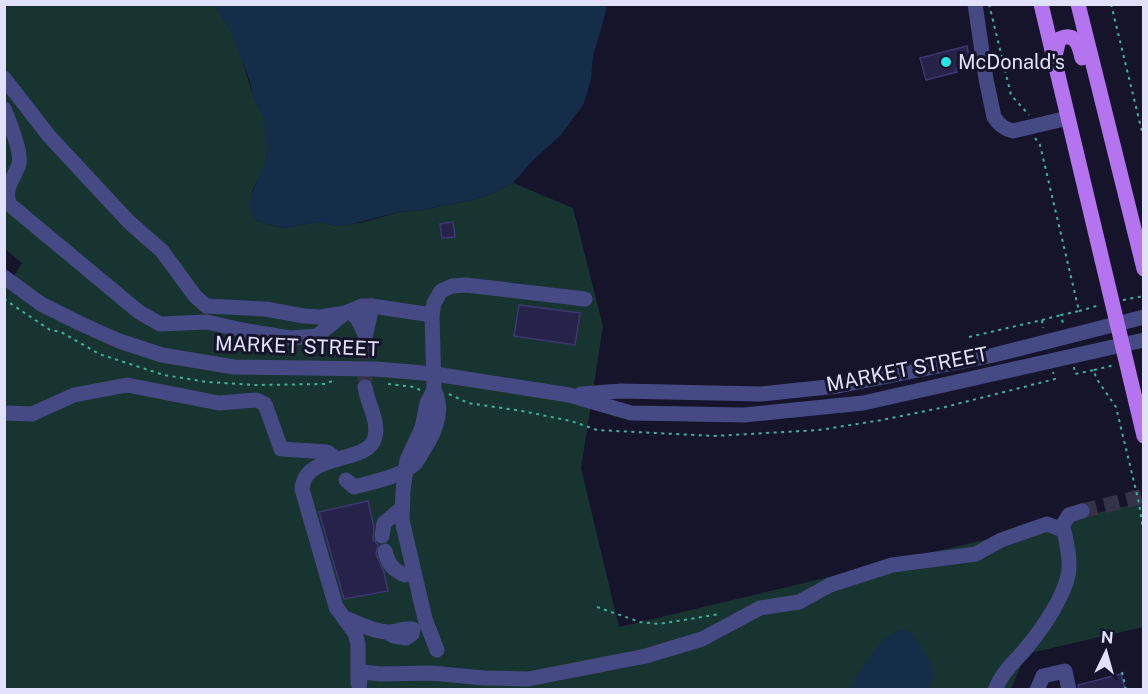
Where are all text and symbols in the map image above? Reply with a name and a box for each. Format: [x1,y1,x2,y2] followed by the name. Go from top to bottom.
[958,50,1065,74] place label: McDonald's
[939,55,953,69] marker: McDonald's
[215,331,380,361] street label: MARKET STREET
[824,342,990,396] street label: MARKET STREET
[1076,622,1136,682] north arrow
[1100,628,1114,648] text: N

